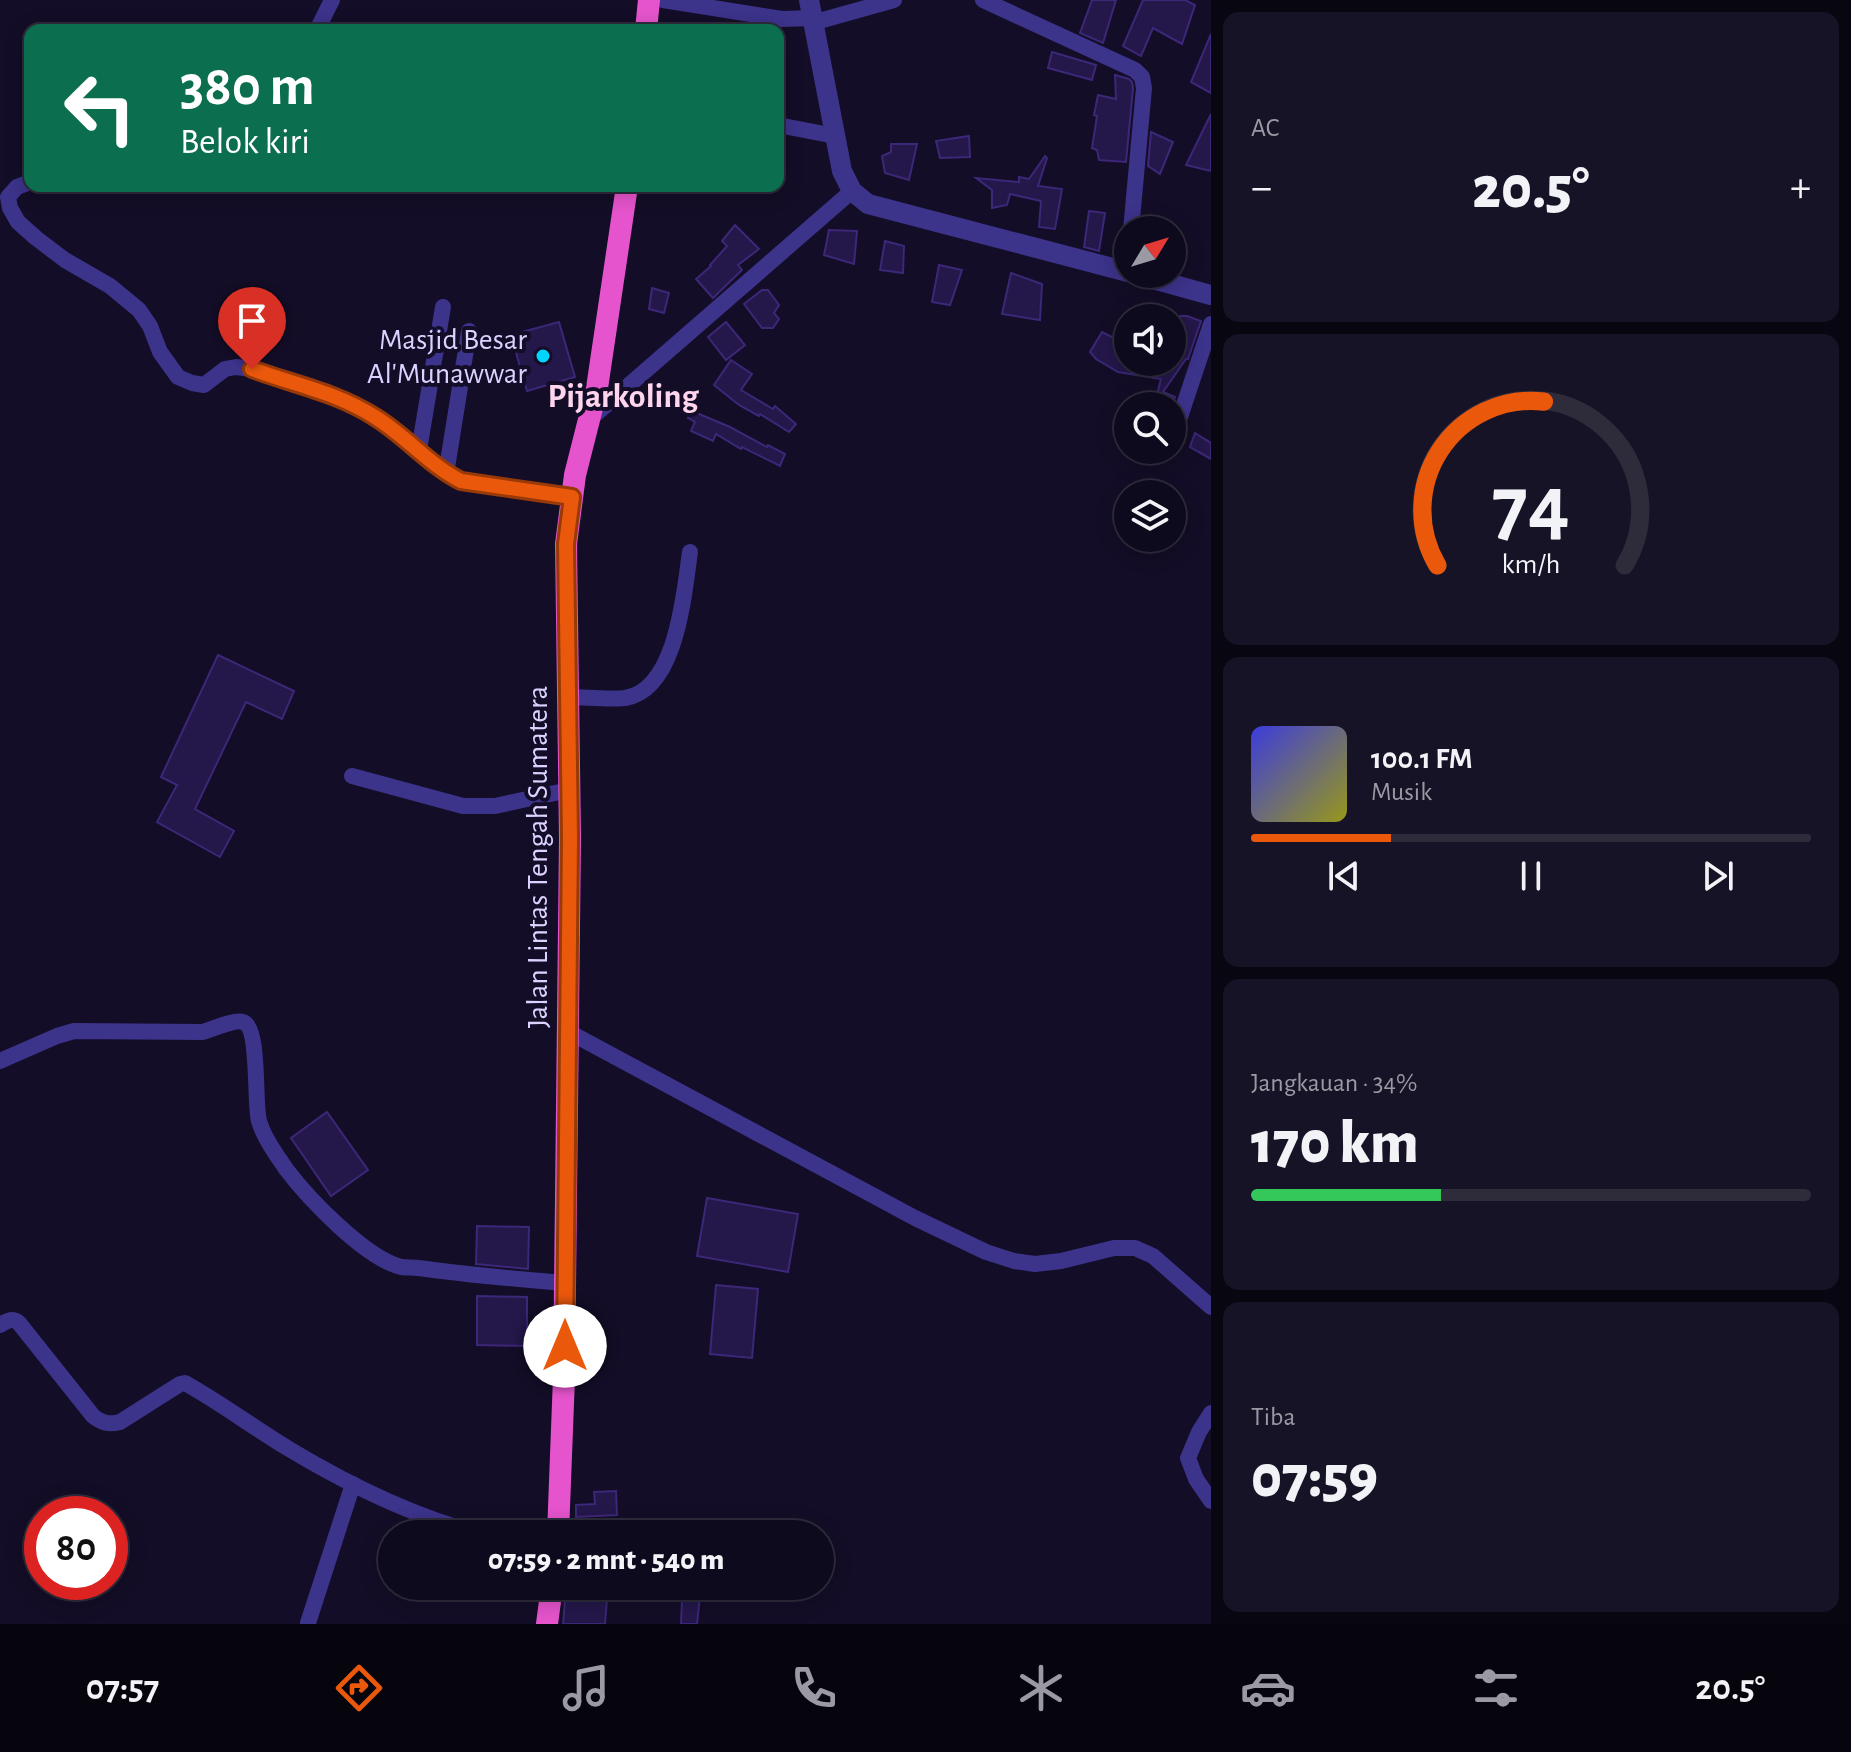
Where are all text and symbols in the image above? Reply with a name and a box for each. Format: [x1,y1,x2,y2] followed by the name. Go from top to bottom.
[48,56,152,160] icon: left
[180,59,315,115] text: 380 m
[1251,115,1279,141] text: AC
[180,124,310,160] text: Belok kiri
[1472,159,1590,219] text: 20.5°
[1251,166,1272,210] text: −
[1790,166,1811,210] text: +
[1114,216,1186,288] north arrow
[1114,216,1186,552] map controls
[218,287,286,369] pin
[230,299,274,343] icon: arrive
[1114,304,1186,376] button: sound
[367,325,527,389] place label: Masjid Besar Al'Munawwar
[534,347,552,365] marker: Masjid Besar Al'Munawwar
[548,380,699,414] district label: Pijarkoling
[1114,392,1186,464] button: search
[1492,464,1570,548] text: 74
[1114,480,1186,552] button: layers
[1502,550,1560,579] text: km/h
[523,686,553,1028] street label: Jalan Lintas Tengah Sumatera
[1371,744,1473,774] text: 100.1 FM
[1371,779,1432,805] text: Musik
[1322,854,1366,898] icon: previous
[1509,854,1553,898] icon: pause
[1696,854,1740,898] icon: next
[1251,1070,1417,1096] text: Jangkauan · 34%
[1251,1114,1419,1174] text: 170 km
[523,1304,607,1388] position arrow
[1251,1404,1295,1430] text: Tiba
[1251,1448,1378,1508] text: 07:59
[24,1496,128,1600] speed limit sign: 80
[488,1545,724,1575] text: 07:59 · 2 mnt · 540 m
[331,1660,387,1716] icon: directions
[558,1660,614,1716] icon: music
[786,1660,842,1716] icon: phone
[1013,1660,1069,1716] icon: climate
[1240,1660,1296,1716] icon: car
[1468,1660,1524,1716] icon: filters
[86,1670,159,1706] text: 07:57
[1695,1670,1765,1706] text: 20.5°

